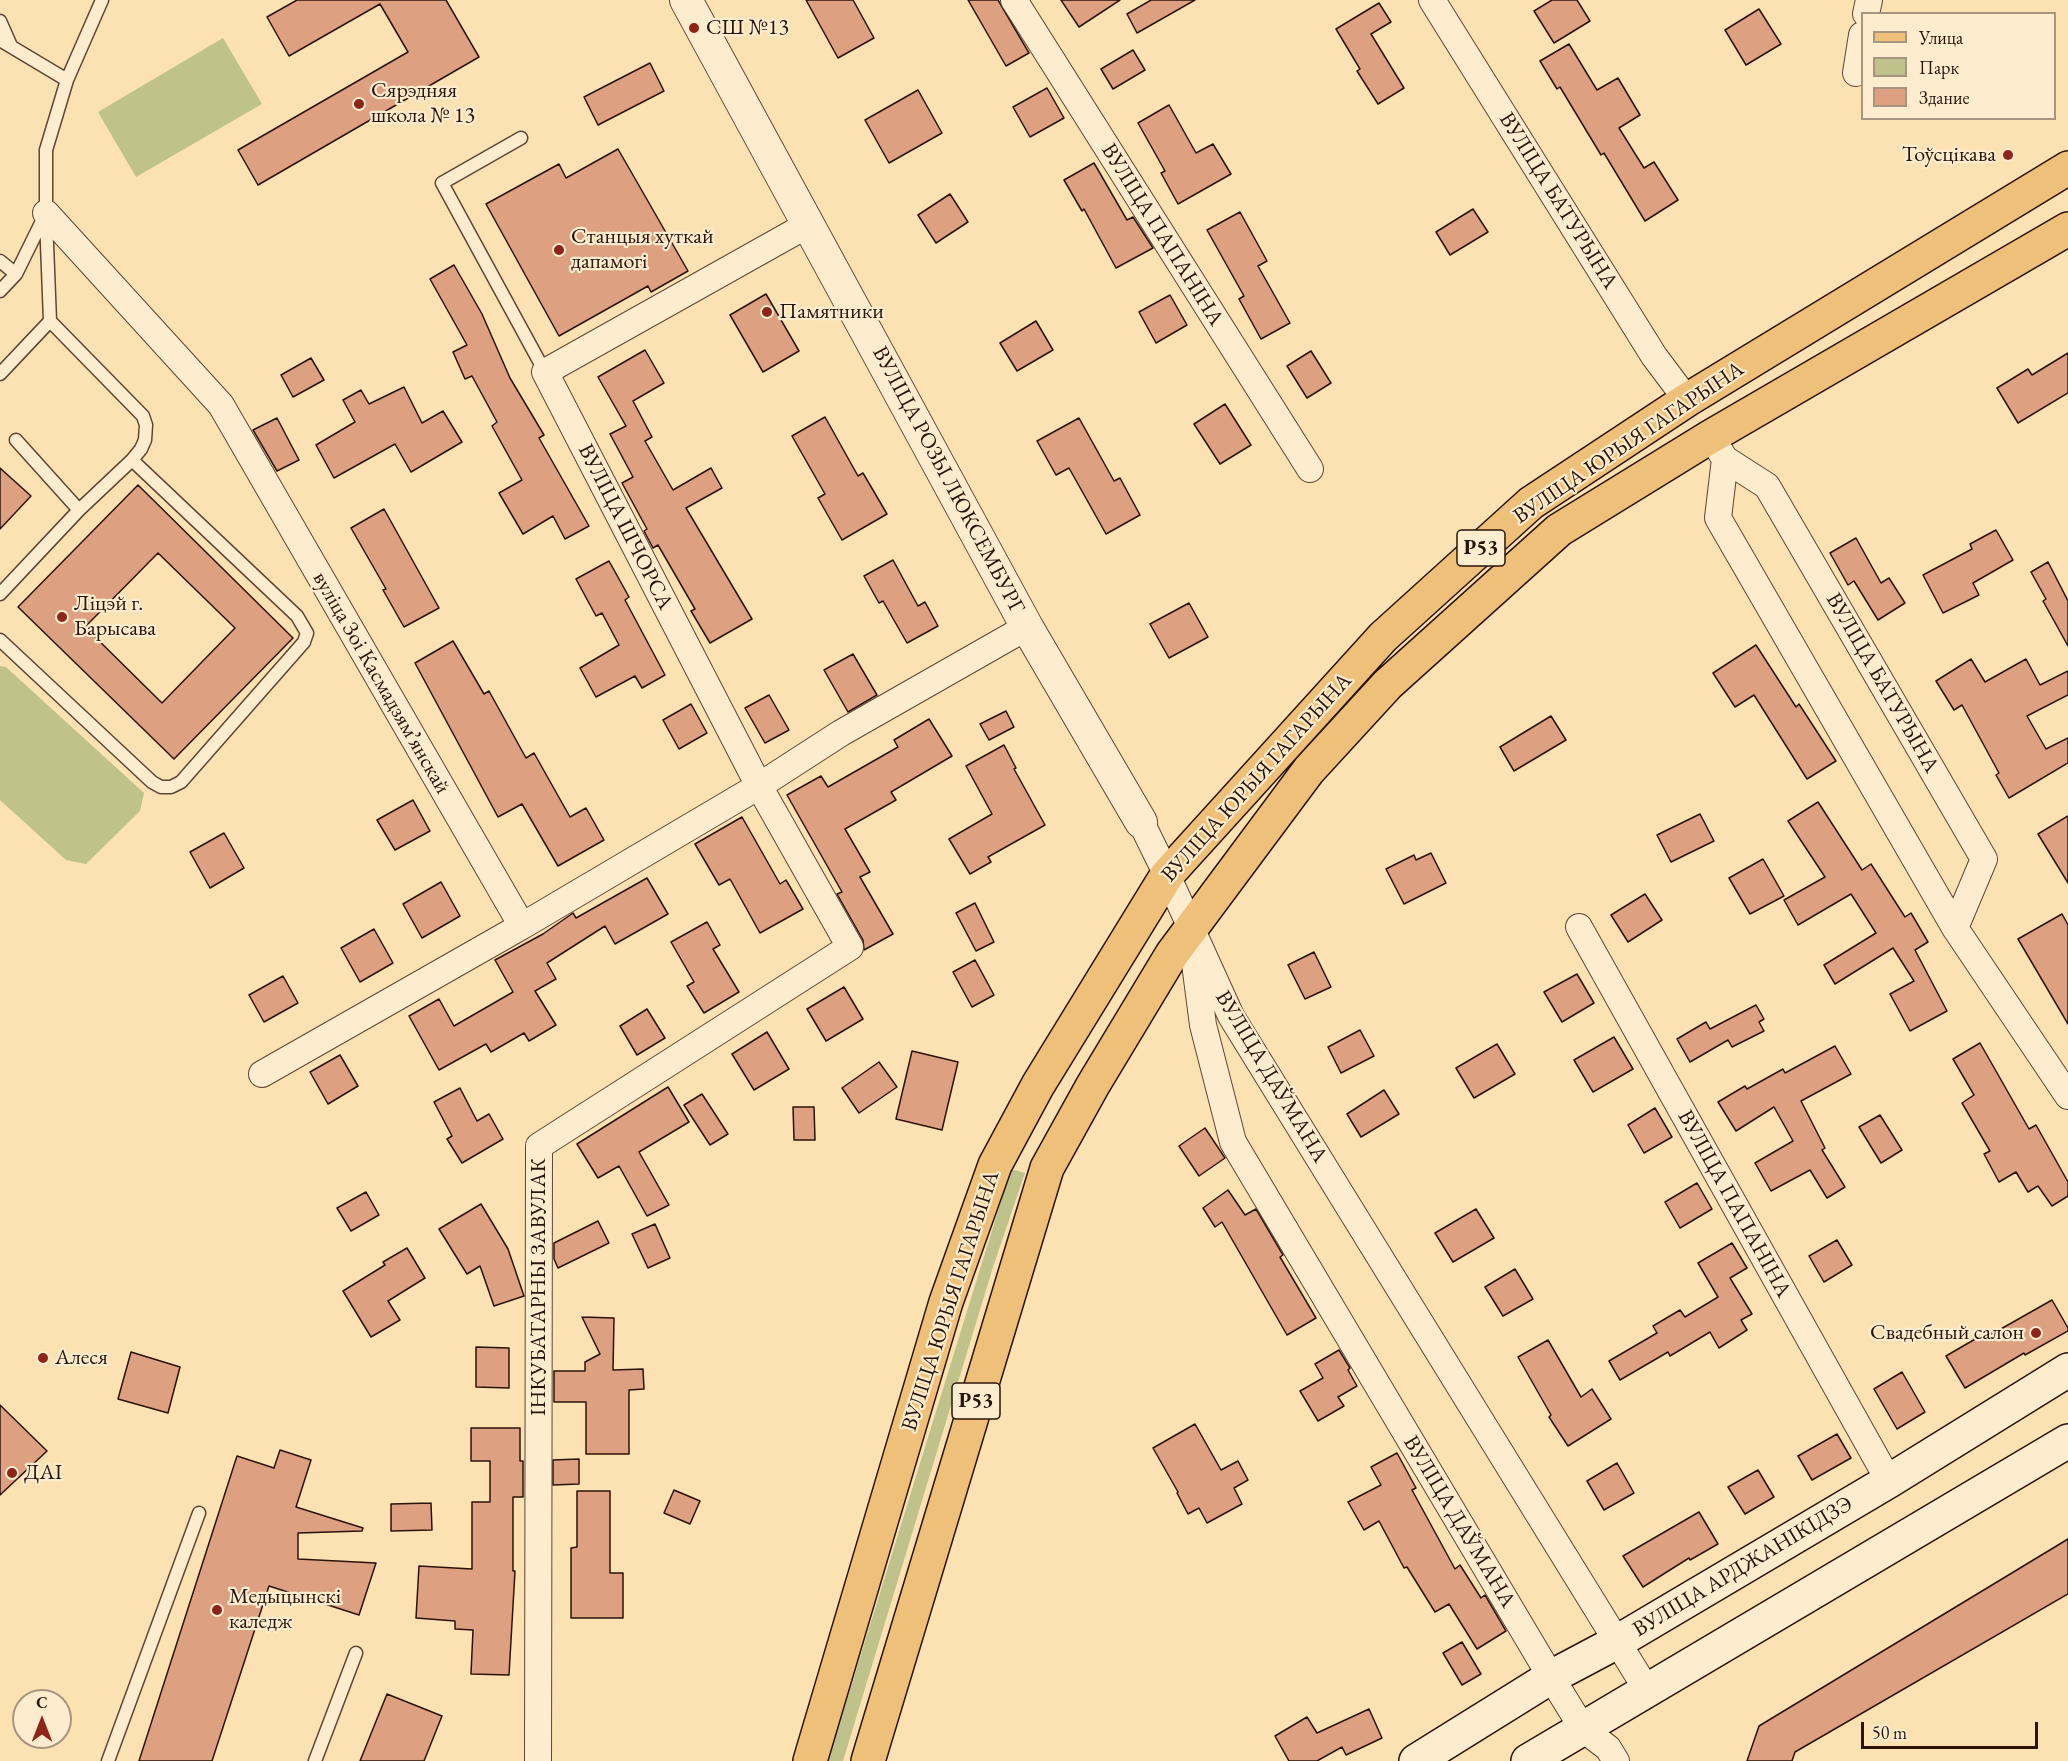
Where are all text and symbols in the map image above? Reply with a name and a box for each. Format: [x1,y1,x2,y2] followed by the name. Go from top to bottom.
[1861,12,2056,120] legend
[706,15,789,41] place label: СШ №13
[687,21,701,35] marker: СШ №13
[1919,26,1963,49] text: Улица
[1919,56,1959,79] text: Парк
[371,78,475,130] place label: Сярэдняя школа № 13
[1919,86,1969,109] text: Здание
[352,97,366,111] marker: Сярэдняя школа № 13
[1493,108,1623,294] street label: ВУЛІЦА БАТУРЫНА
[1095,139,1229,331] street label: ВУЛІЦА ПАПАНІНА
[1902,142,1996,168] place label: Тоўсцікава
[2001,148,2015,162] marker: Тоўсцікава
[571,224,714,276] place label: Станцыя хуткай дапамогі
[552,243,566,257] marker: Станцыя хуткай дапамогі
[779,299,884,325] place label: Памятники
[760,305,774,319] marker: Памятники
[866,342,1030,618] street label: ВУЛІЦА РОЗЫ ЛЮКСЕМБУРГ
[1509,356,1749,530] street label: ВУЛІЦА ЮРЫЯ ГАГАРЫНА
[572,440,678,614] street label: ВУЛІЦА ШЧОРСА
[1457,530,1505,566] road number: Р53
[307,567,455,799] street label: вуліца Зоі Касмадзямʼянскай
[1820,588,1944,778] street label: ВУЛІЦА БАТУРЫНА
[74,591,156,642] place label: Ліцэй г. Барысава
[55,610,69,624] marker: Ліцэй г. Барысава
[1156,668,1358,888] street label: ВУЛІЦА ЮРЫЯ ГАГАРЫНА
[1209,986,1333,1168] street label: ВУЛІЦА ДАЎМАНА
[1672,1106,1796,1302] street label: ВУЛІЦА ПАПАНІНА
[526,1158,552,1416] street label: ІНКУБАТАРНЫ ЗАВУЛАК
[896,1168,1006,1434] street label: ВУЛІЦА ЮРЫЯ ГАГАРЫНА
[1870,1320,2024,1346] place label: Свадебный салон
[2029,1326,2043,1340] marker: Свадебный салон
[55,1345,108,1371] place label: Алеся
[36,1351,50,1365] marker: Алеся
[952,1383,1000,1419] road number: Р53
[1397,1431,1521,1613] street label: ВУЛІЦА ДАЎМАНА
[24,1460,62,1486] place label: ДАІ
[5,1466,19,1480] marker: ДАІ
[1628,1491,1858,1643] street label: ВУЛІЦА АРДЖАНІКІДЗЭ
[229,1584,341,1636] place label: Медыцынскі каледж
[210,1603,224,1617] marker: Медыцынскі каледж
[12,1689,72,1749] north arrow
[36,1692,48,1713] text: С
[1864,1710,2041,1748] scale bar
[1872,1721,1907,1744] text: 50 m

